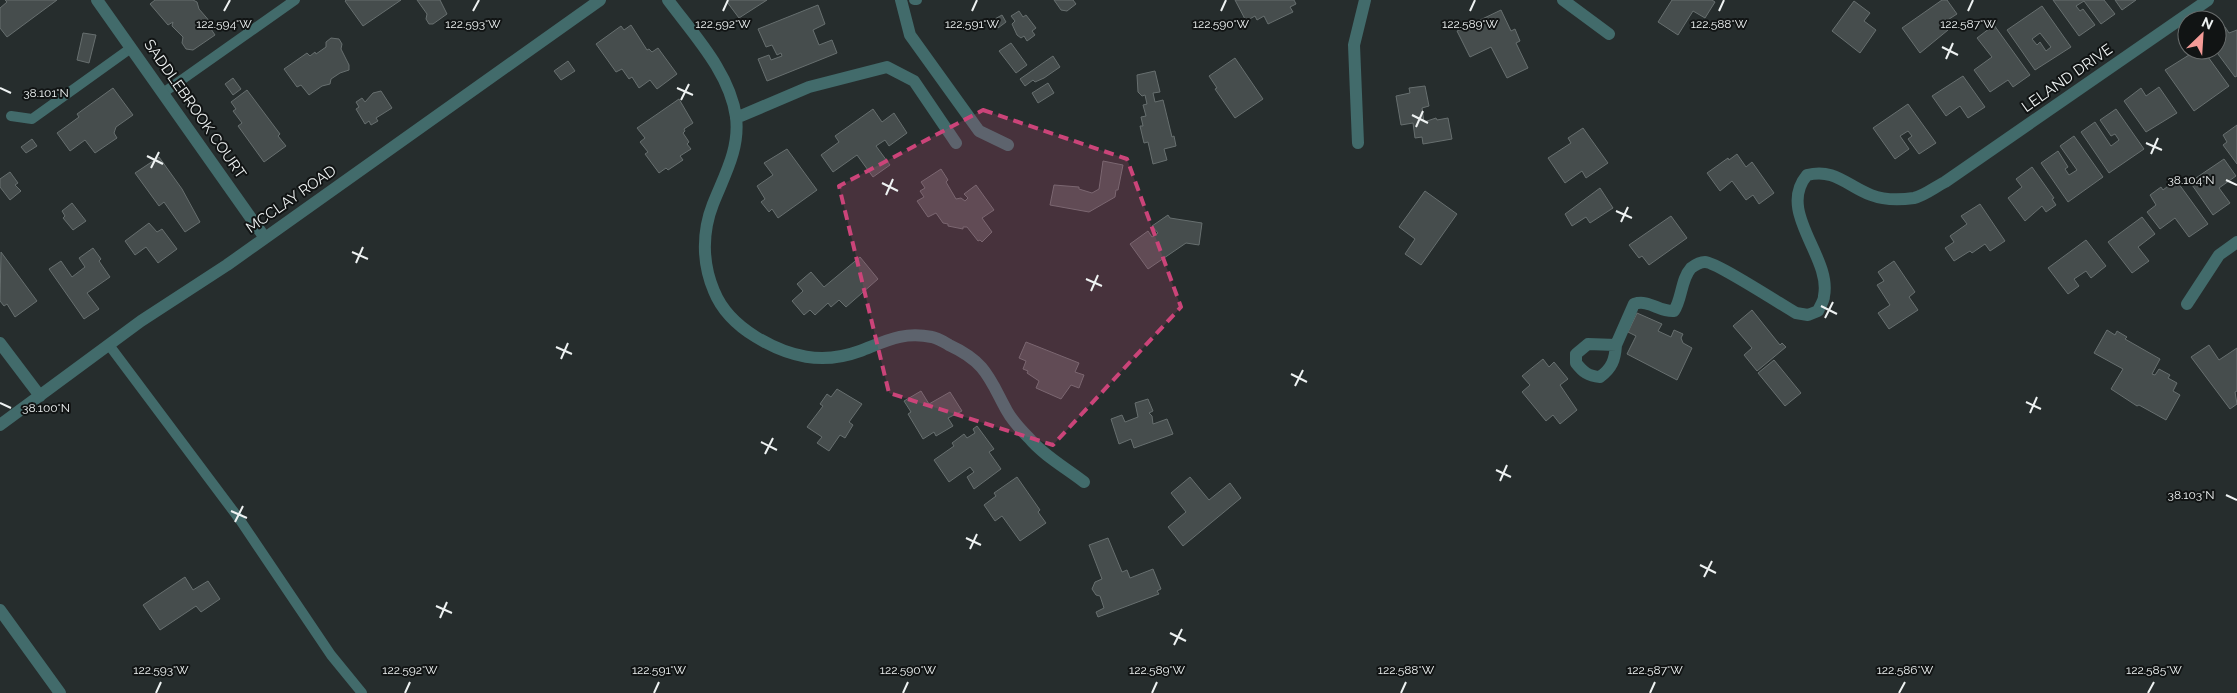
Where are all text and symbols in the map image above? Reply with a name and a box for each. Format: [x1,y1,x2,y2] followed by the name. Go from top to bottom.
[2177,10,2227,60] north arrow
[2199,14,2216,33] text: N
[196,17,252,31] text: 122.594°W
[445,17,501,31] text: 122.593°W
[695,17,751,31] text: 122.592°W
[945,17,999,31] text: 122.591°W
[1193,17,1250,31] text: 122.590°W
[1442,17,1498,31] text: 122.589°W
[1691,17,1748,31] text: 122.588°W
[1940,17,1996,31] text: 122.587°W
[140,36,250,182] street label: SADDLEBROOK COURT
[2018,40,2116,116] street label: LELAND DRIVE
[23,86,69,100] text: 38.101°N
[242,161,340,237] street label: MCCLAY ROAD
[2167,173,2215,187] text: 38.104°N
[22,401,70,415] text: 38.100°N
[2168,488,2214,502] text: 38.103°N
[133,663,189,677] text: 122.593°W
[382,663,438,677] text: 122.592°W
[632,663,686,677] text: 122.591°W
[880,663,937,677] text: 122.590°W
[1129,663,1185,677] text: 122.589°W
[1378,663,1435,677] text: 122.588°W
[1627,663,1683,677] text: 122.587°W
[1877,663,1934,677] text: 122.586°W
[2126,663,2182,677] text: 122.585°W

